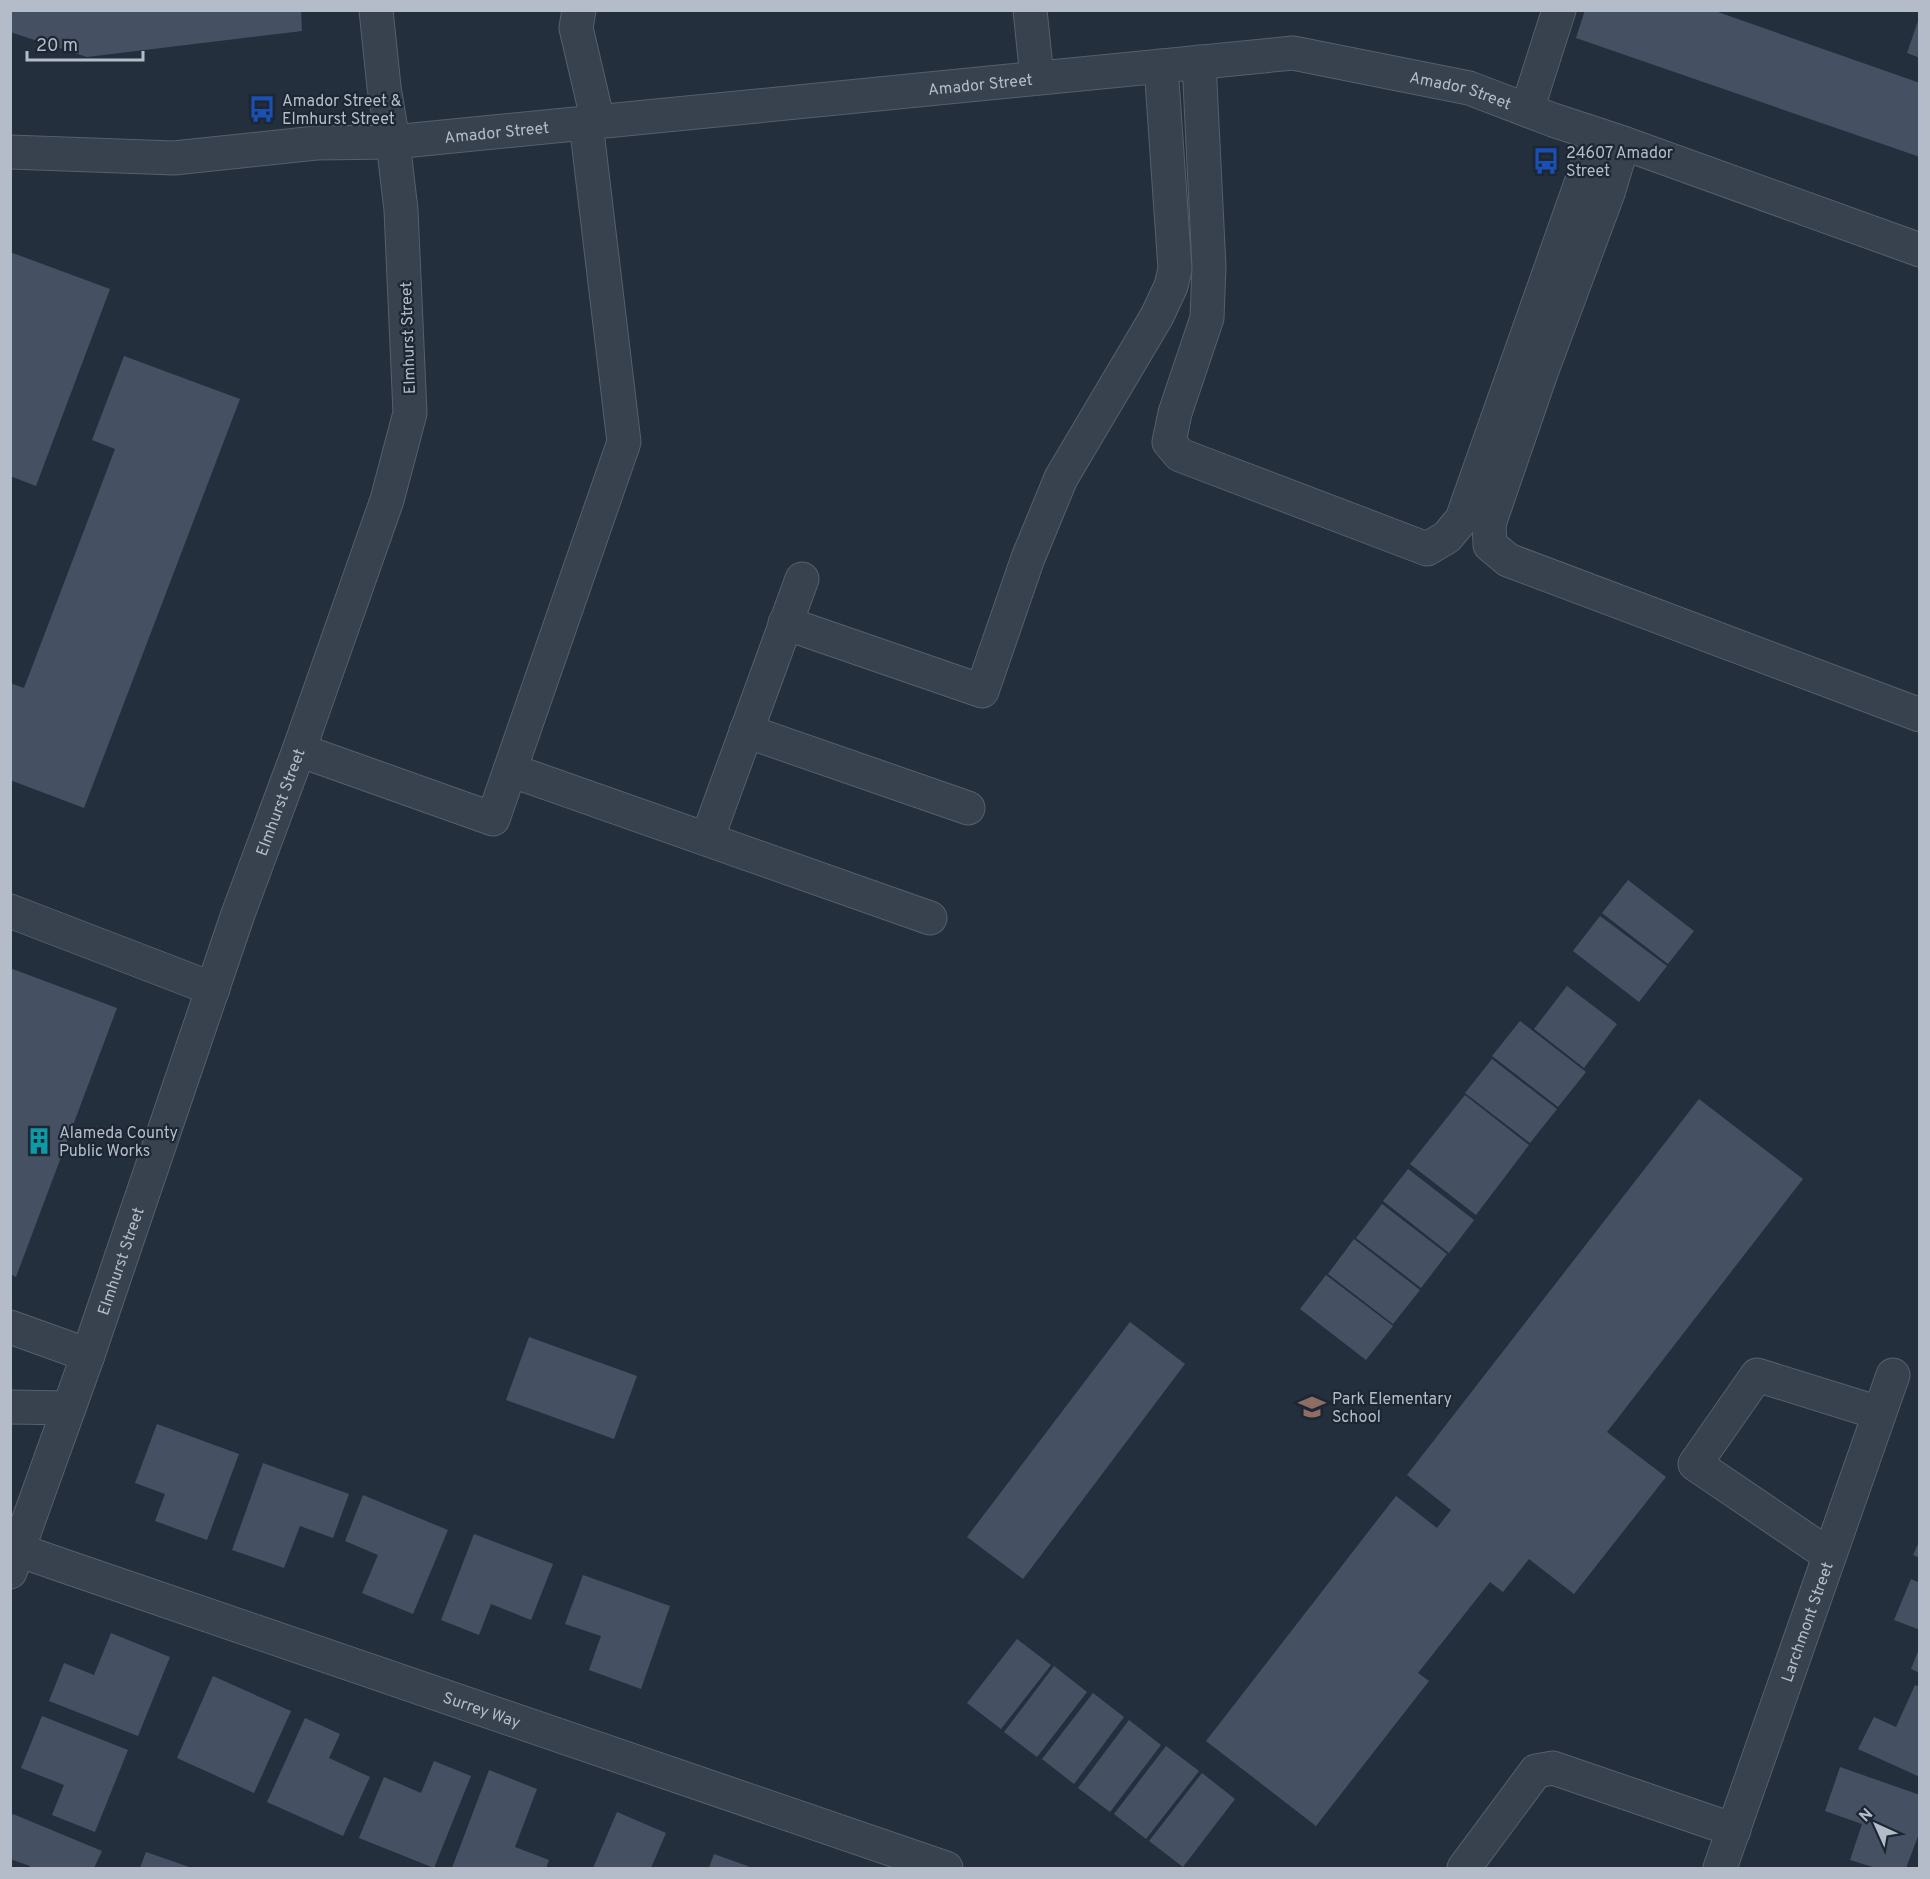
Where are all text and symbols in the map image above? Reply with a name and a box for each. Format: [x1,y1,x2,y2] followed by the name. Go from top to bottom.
[27,24,142,62] scale bar
[36,35,78,58] text: 20 m
[1408,68,1514,115] street label: Amador Street
[927,71,1034,101] street label: Amador Street
[282,92,402,130] place label: Amador Street & Elmhurst Street
[247,94,277,124] bus stop icon: Amador Street & Elmhurst Street
[443,119,550,149] street label: Amador Street
[1566,144,1673,182] place label: 24607 Amador Street
[1531,146,1561,176] bus stop icon: 24607 Amador Street
[397,281,421,395] street label: Elmhurst Street
[253,746,311,859] street label: Elmhurst Street
[59,1124,178,1162] place label: Alameda County Public Works
[24,1126,54,1156] building icon: Alameda County Public Works
[94,1205,150,1318] street label: Elmhurst Street
[1332,1390,1452,1428] place label: Park Elementary School
[1297,1392,1327,1422] school or university icon: Park Elementary School
[1778,1560,1839,1685] street label: Larchmont Street
[440,1688,523,1734] street label: Surrey Way
[1846,1795,1906,1855] north arrow
[1856,1805,1878,1827] text: N

